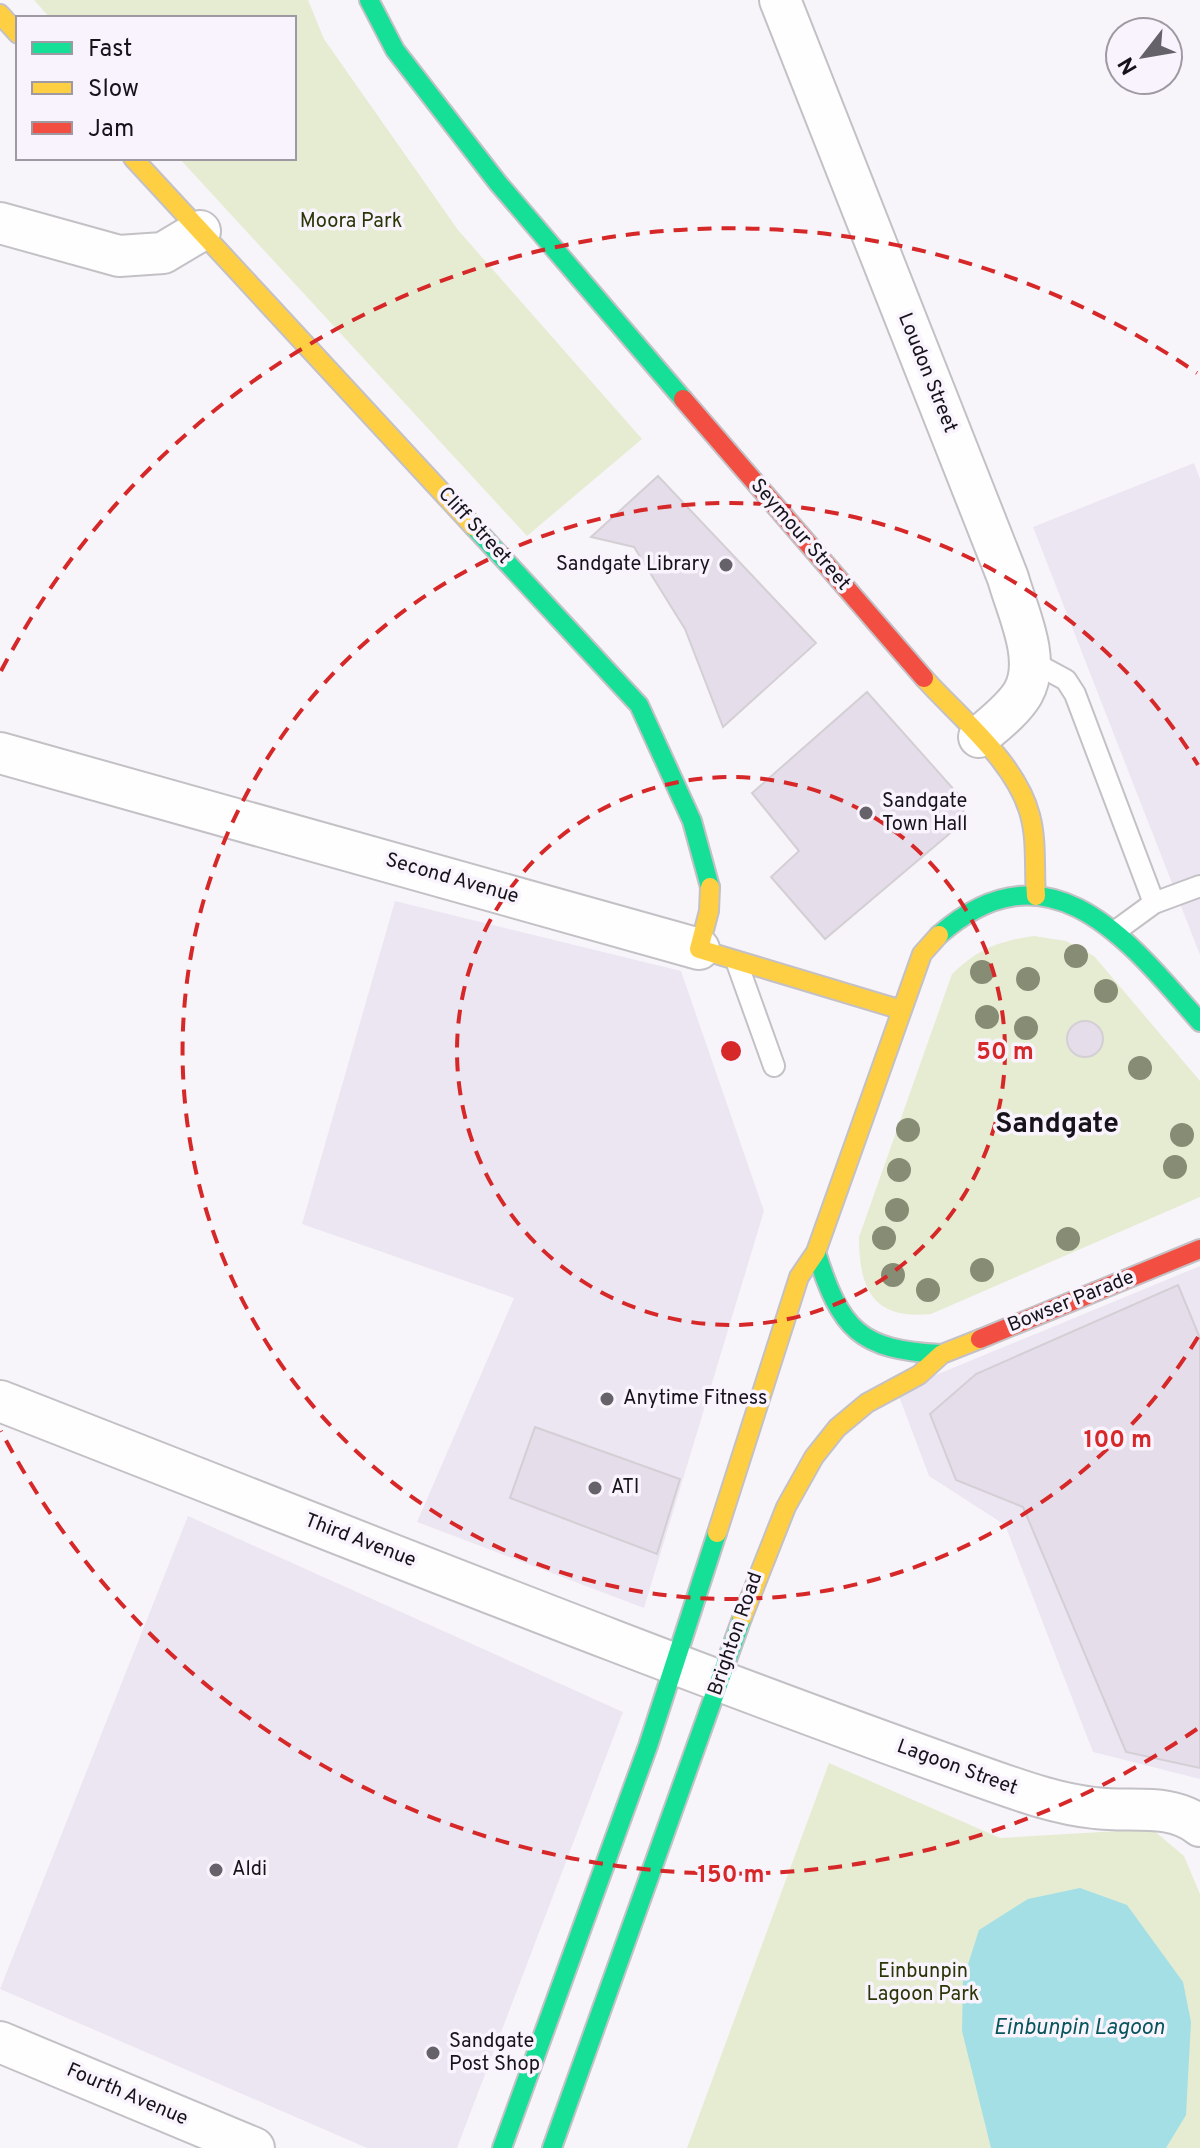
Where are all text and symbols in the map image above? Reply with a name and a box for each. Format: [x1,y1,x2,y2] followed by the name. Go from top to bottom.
[16,16,296,160] legend
[1104,16,1184,96] north arrow
[88,35,132,65] text: Fast
[1113,51,1145,79] text: N
[88,75,139,105] text: Slow
[88,115,134,145] text: Jam
[300,209,402,235] park label: Moora Park
[891,309,963,437] street label: Loudon Street
[744,474,856,596] street label: Seymour Street
[432,482,516,570] street label: Cliff Street
[556,552,710,578] place label: Sandgate Library
[717,556,735,574] marker: Sandgate Library
[882,789,967,838] place label: Sandgate Town Hall
[857,804,875,822] marker: Sandgate Town Hall
[382,848,522,910] street label: Second Avenue
[717,1037,745,1065] centre of rings
[976,1038,1034,1068] text: 50 m
[995,1107,1119,1143] district label: Sandgate
[1004,1265,1138,1339] street label: Bowser Parade
[623,1386,767,1412] place label: Anytime Fitness
[598,1390,616,1408] marker: Anytime Fitness
[1084,1426,1152,1456] text: 100 m
[611,1475,640,1501] place label: ATI
[586,1479,604,1497] marker: ATI
[301,1508,419,1574] street label: Third Avenue
[703,1569,769,1699] street label: Brighton Road
[893,1734,1021,1802] street label: Lagoon Street
[232,1857,267,1883] place label: Aldi
[207,1861,225,1879] marker: Aldi
[697,1861,765,1891] text: 150 m
[867,1959,979,2008] park label: Einbunpin Lagoon Park
[993,2015,1165,2042] water label: Einbunpin Lagoon
[449,2029,540,2078] place label: Sandgate Post Shop
[424,2044,442,2062] marker: Sandgate Post Shop
[62,2058,192,2132] street label: Fourth Avenue

